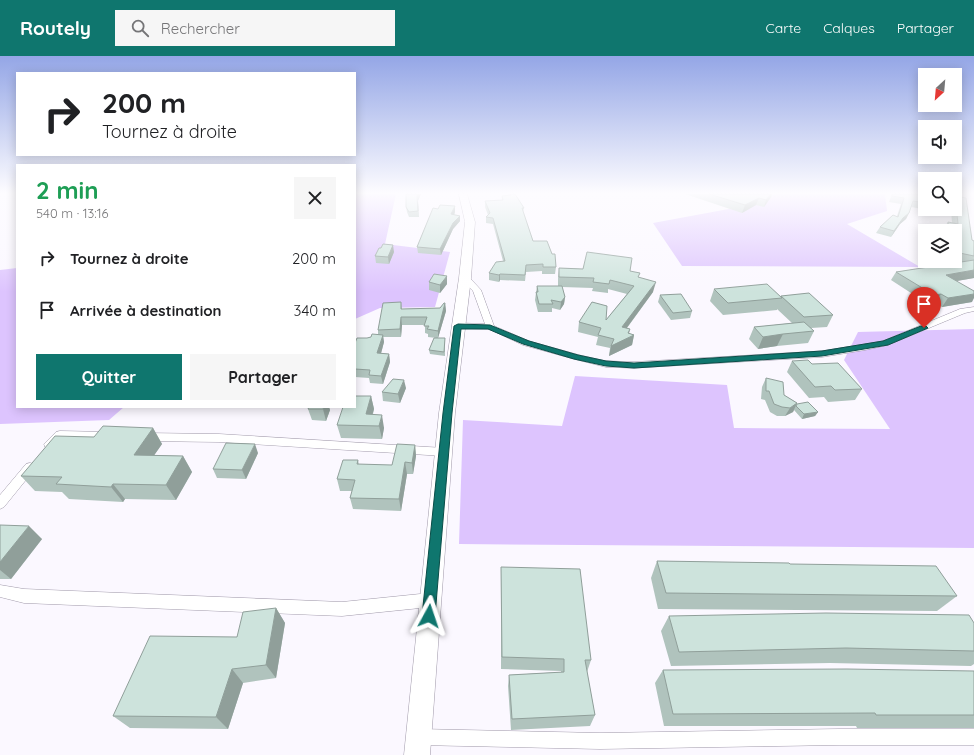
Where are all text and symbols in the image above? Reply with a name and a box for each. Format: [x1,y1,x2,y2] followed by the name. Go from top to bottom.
[115,10,395,46] search box
[20,16,91,40] text: Routely
[129,17,151,39] icon: search
[161,19,240,38] text: Rechercher
[766,19,801,37] text: Carte
[823,19,875,37] text: Calques
[897,19,954,37] text: Partager
[918,68,962,112] north arrow
[918,68,962,268] map controls
[102,85,186,120] text: 200 m
[36,88,88,140] icon: right
[102,120,237,143] text: Tournez à droite
[918,120,962,164] button: sound
[918,172,962,216] button: search
[36,175,98,205] text: 2 min
[294,177,336,219] button: close
[36,205,109,221] text: 540 m · 13:16
[918,224,962,268] button: layers
[36,247,58,269] icon: right
[70,249,189,268] text: Tournez à droite
[292,249,336,268] text: 200 m
[907,287,941,328] pin
[913,293,935,315] icon: arrive
[36,299,58,321] icon: arrive
[70,301,222,320] text: Arrivée à destination
[294,301,336,320] text: 340 m
[36,354,182,400] button: Quitter
[190,354,336,400] button: Partager
[408,595,450,637] position arrow

